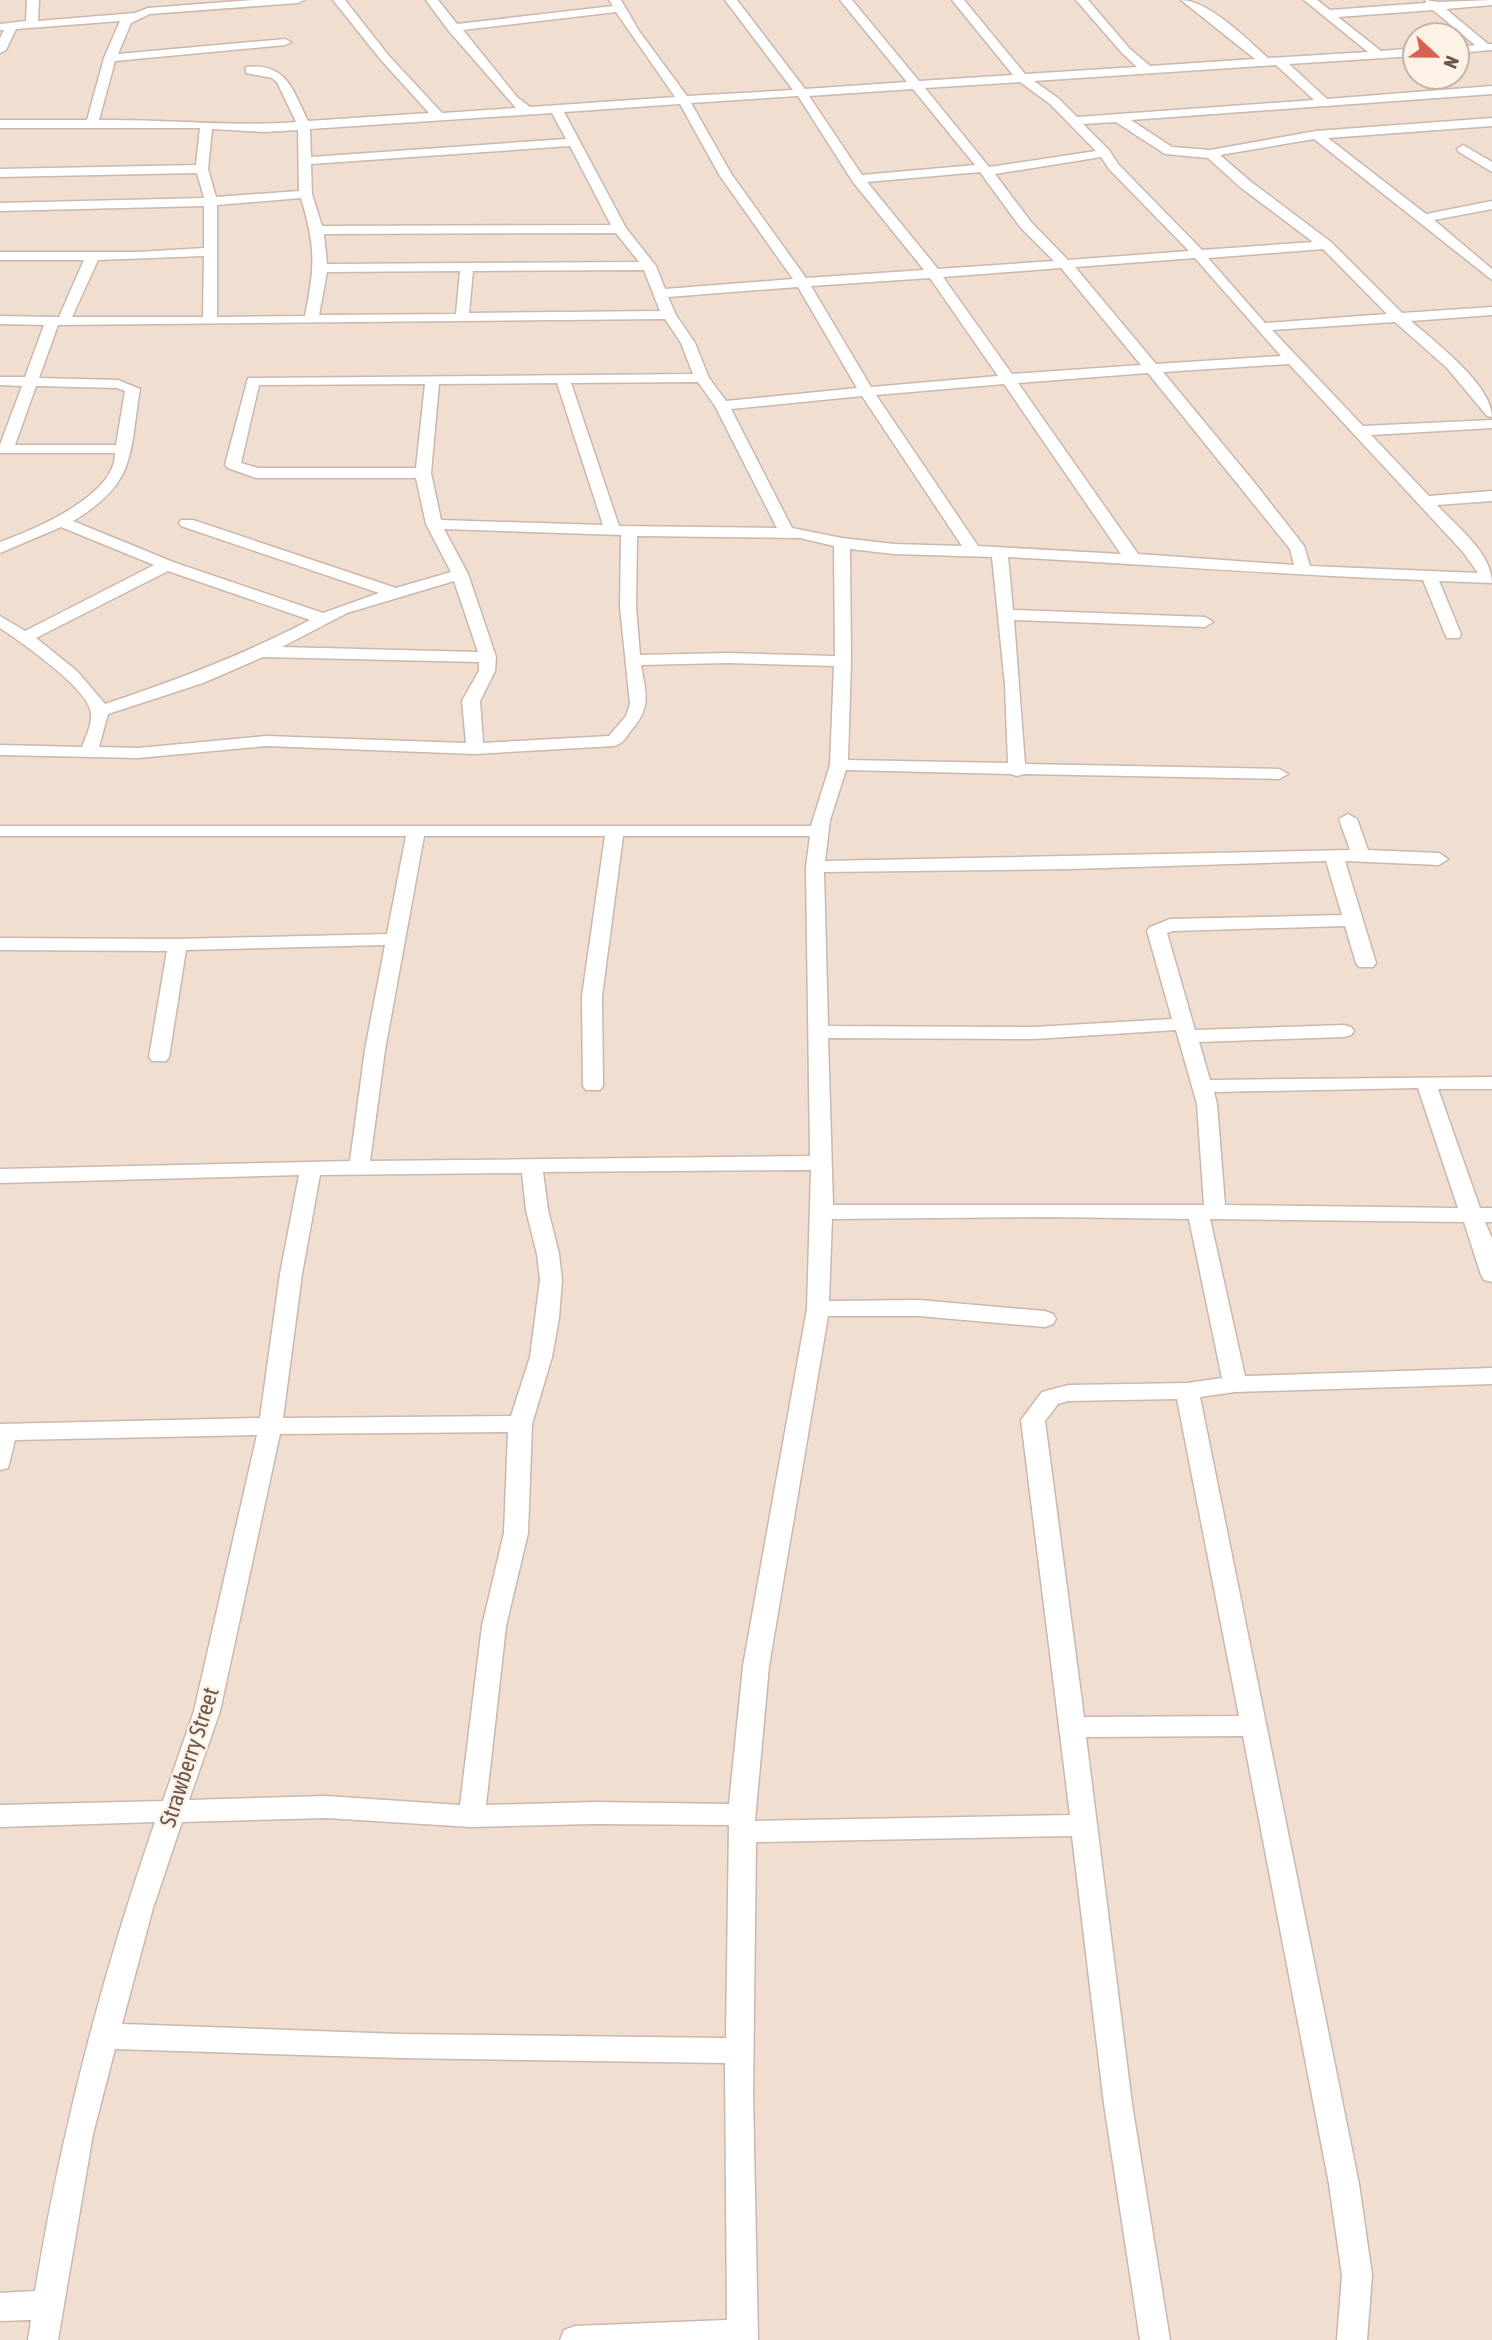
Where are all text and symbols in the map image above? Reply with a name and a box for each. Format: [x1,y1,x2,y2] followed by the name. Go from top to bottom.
[1401,21,1471,91] north arrow
[1439,53,1464,72] text: N
[154,1684,224,1830] street label: Strawberry Street

